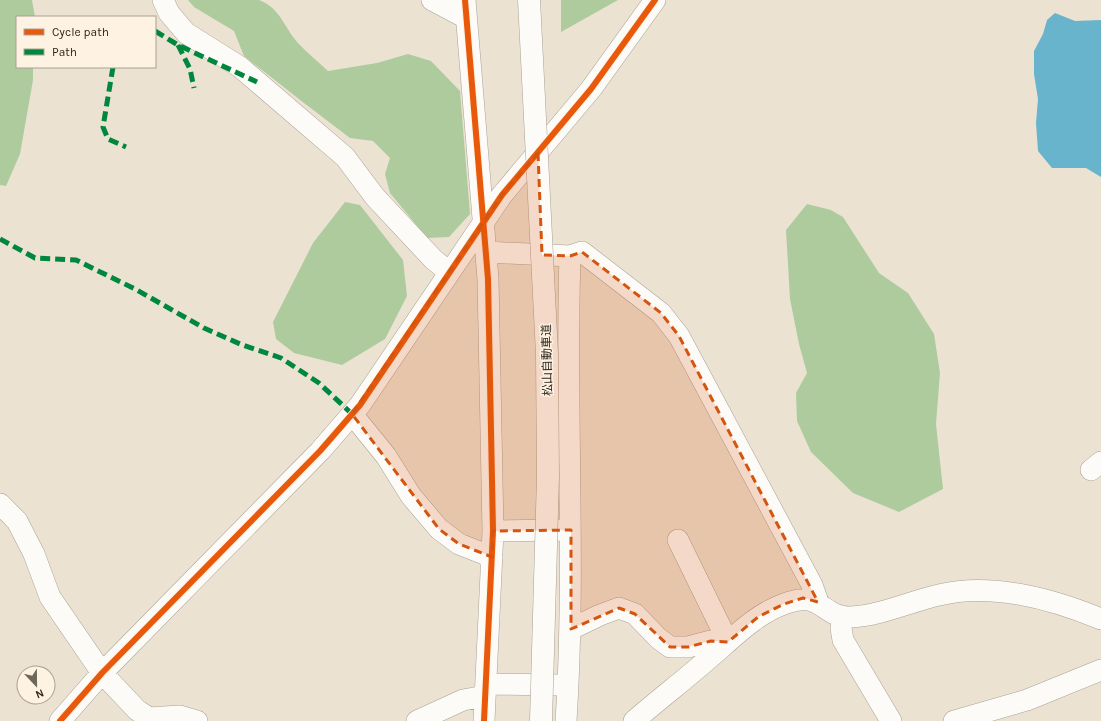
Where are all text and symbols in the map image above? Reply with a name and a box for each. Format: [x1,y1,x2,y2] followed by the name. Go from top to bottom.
[16,16,156,68] legend
[52,25,109,39] text: Cycle path
[52,45,77,59] text: Path
[539,324,555,396] street label: 松山自動車道
[16,665,56,705] north arrow
[33,686,46,701] text: N

